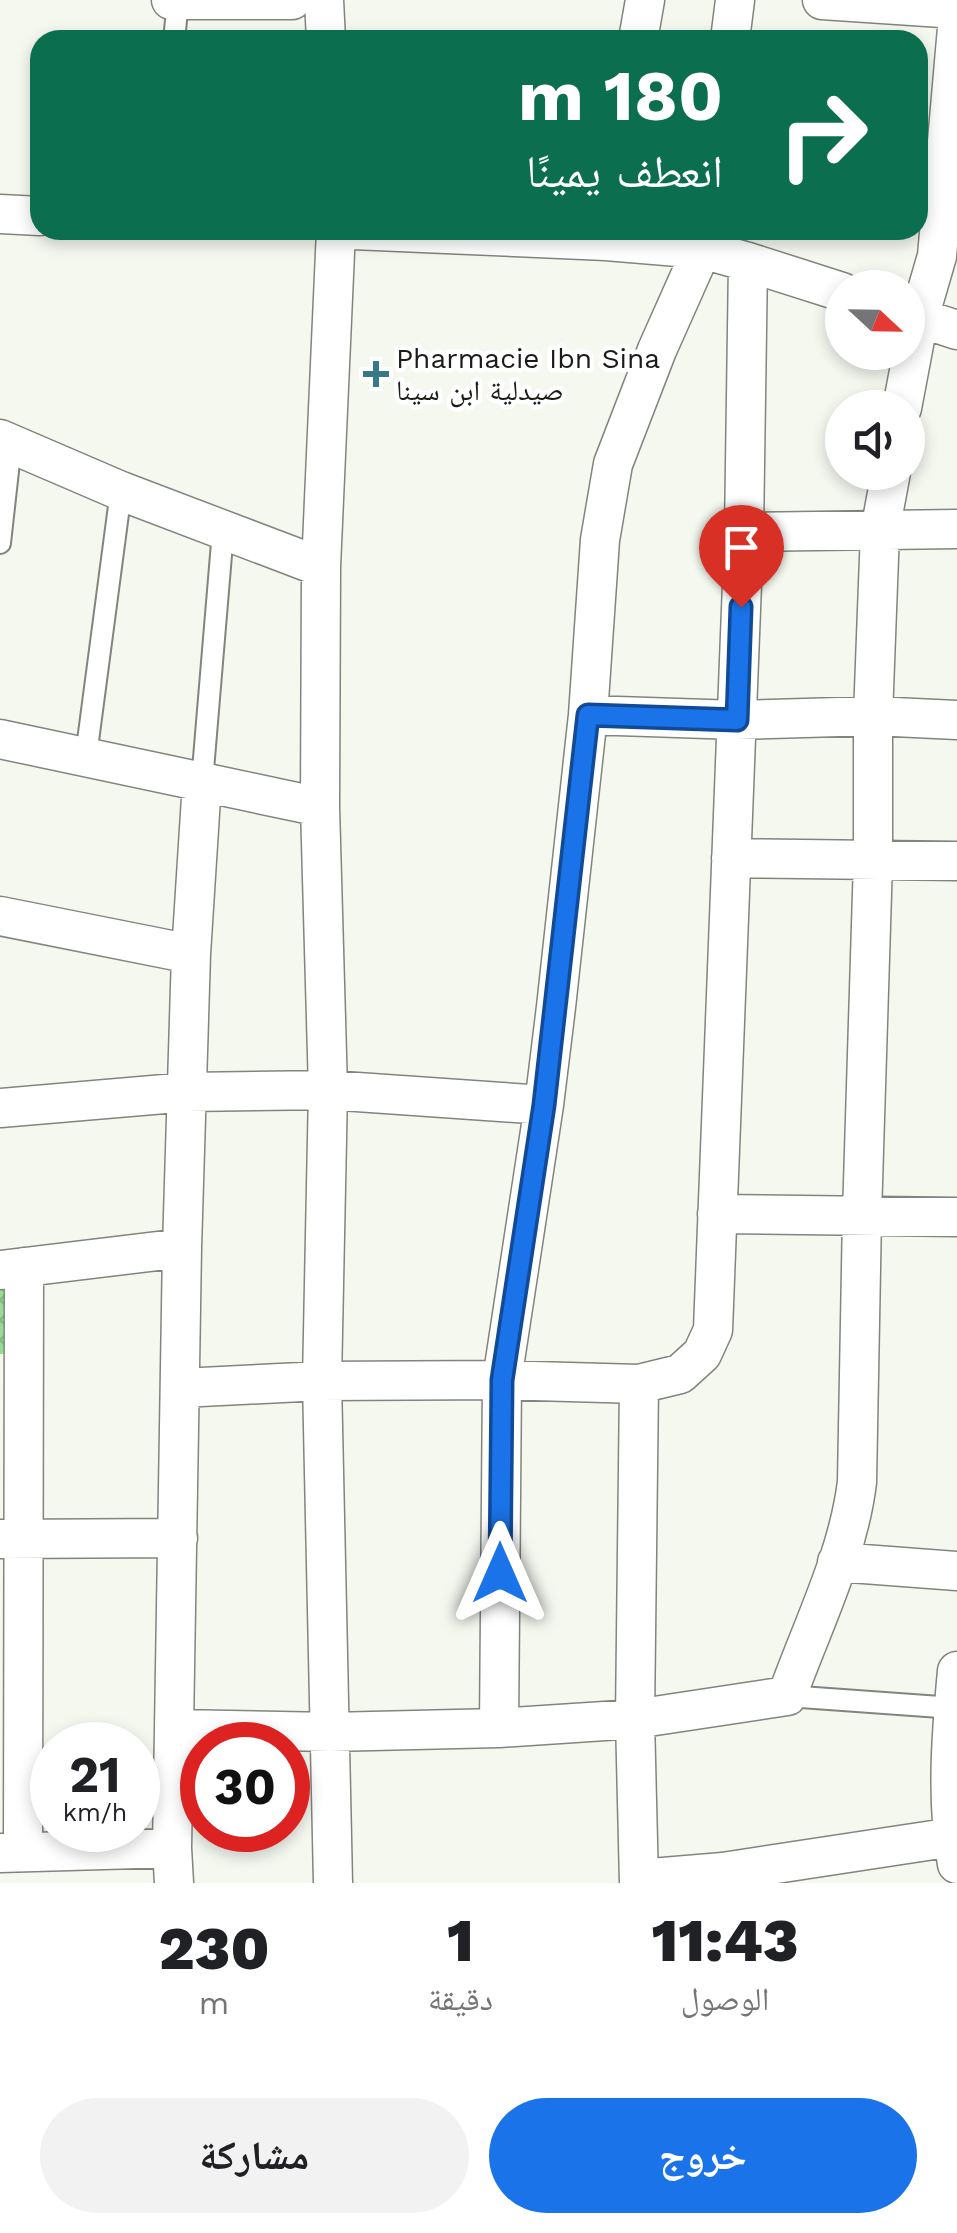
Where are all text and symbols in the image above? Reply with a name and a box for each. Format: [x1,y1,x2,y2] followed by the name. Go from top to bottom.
[518,55,723,137] text: 180 m
[758,70,888,200] icon: right
[526,145,723,198] text: انعطف يمينًا
[825,270,925,370] north arrow
[825,270,925,490] map controls
[396,342,660,408] place label: Pharmacie Ibn Sina صيدلية ابن سينا
[365,363,387,385] marker: Pharmacie Ibn Sina صيدلية ابن سينا
[825,390,925,490] button: sound
[699,505,784,608] pin
[714,520,769,575] icon: arrive
[448,1521,552,1625] position arrow
[180,1722,310,1852] speed limit sign: 30
[69,1745,121,1804] text: 21
[63,1798,127,1827] text: km/h
[447,1905,474,1976] text: 1
[651,1905,799,1976] text: 11:43
[159,1913,269,1984] text: 230
[428,1980,493,2018] text: دقيقة
[681,1980,769,2018] text: الوصول
[199,1984,229,2022] text: m
[40,2098,469,2213] button: مشاركة
[489,2098,917,2213] button: خروج

